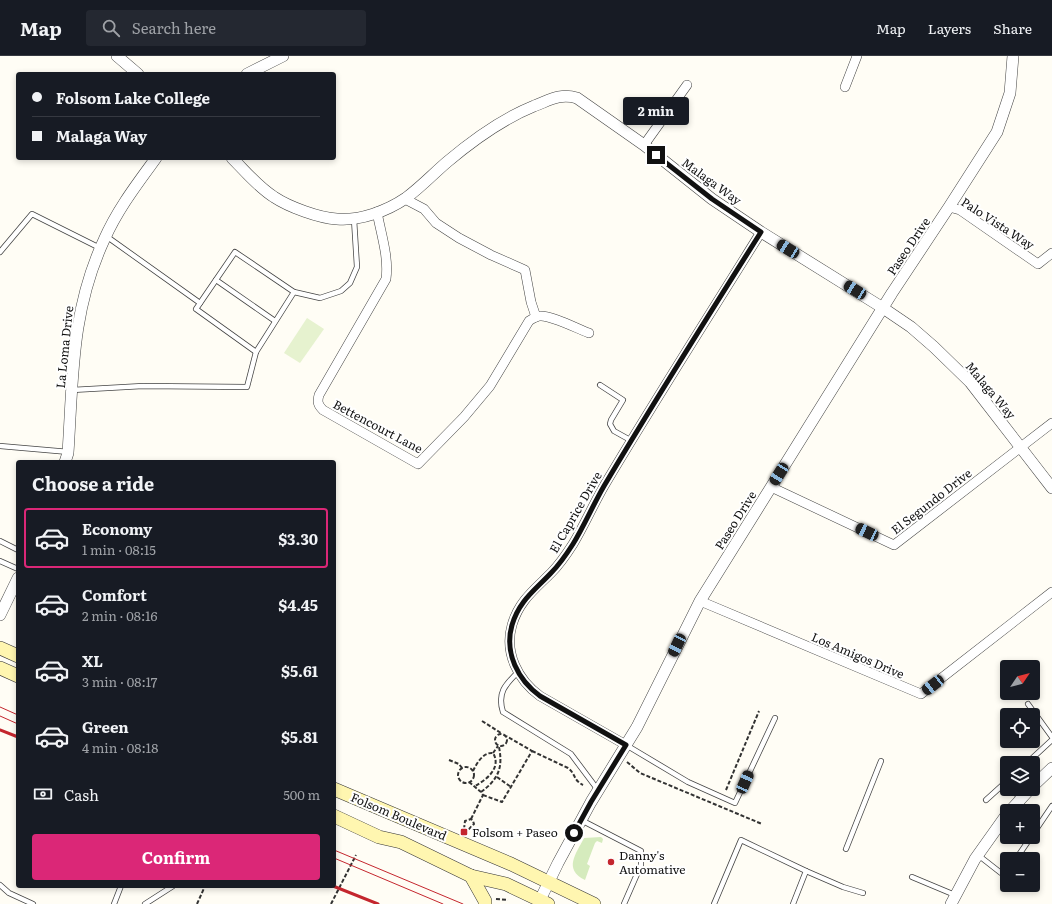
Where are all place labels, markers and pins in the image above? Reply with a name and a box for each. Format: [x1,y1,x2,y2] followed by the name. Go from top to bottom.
[472,823,558,841] place label: Folsom + Paseo
[459,827,469,837] marker: Folsom + Paseo
[619,846,686,878] place label: Danny's Automative
[606,857,616,867] marker: Danny's Automative

